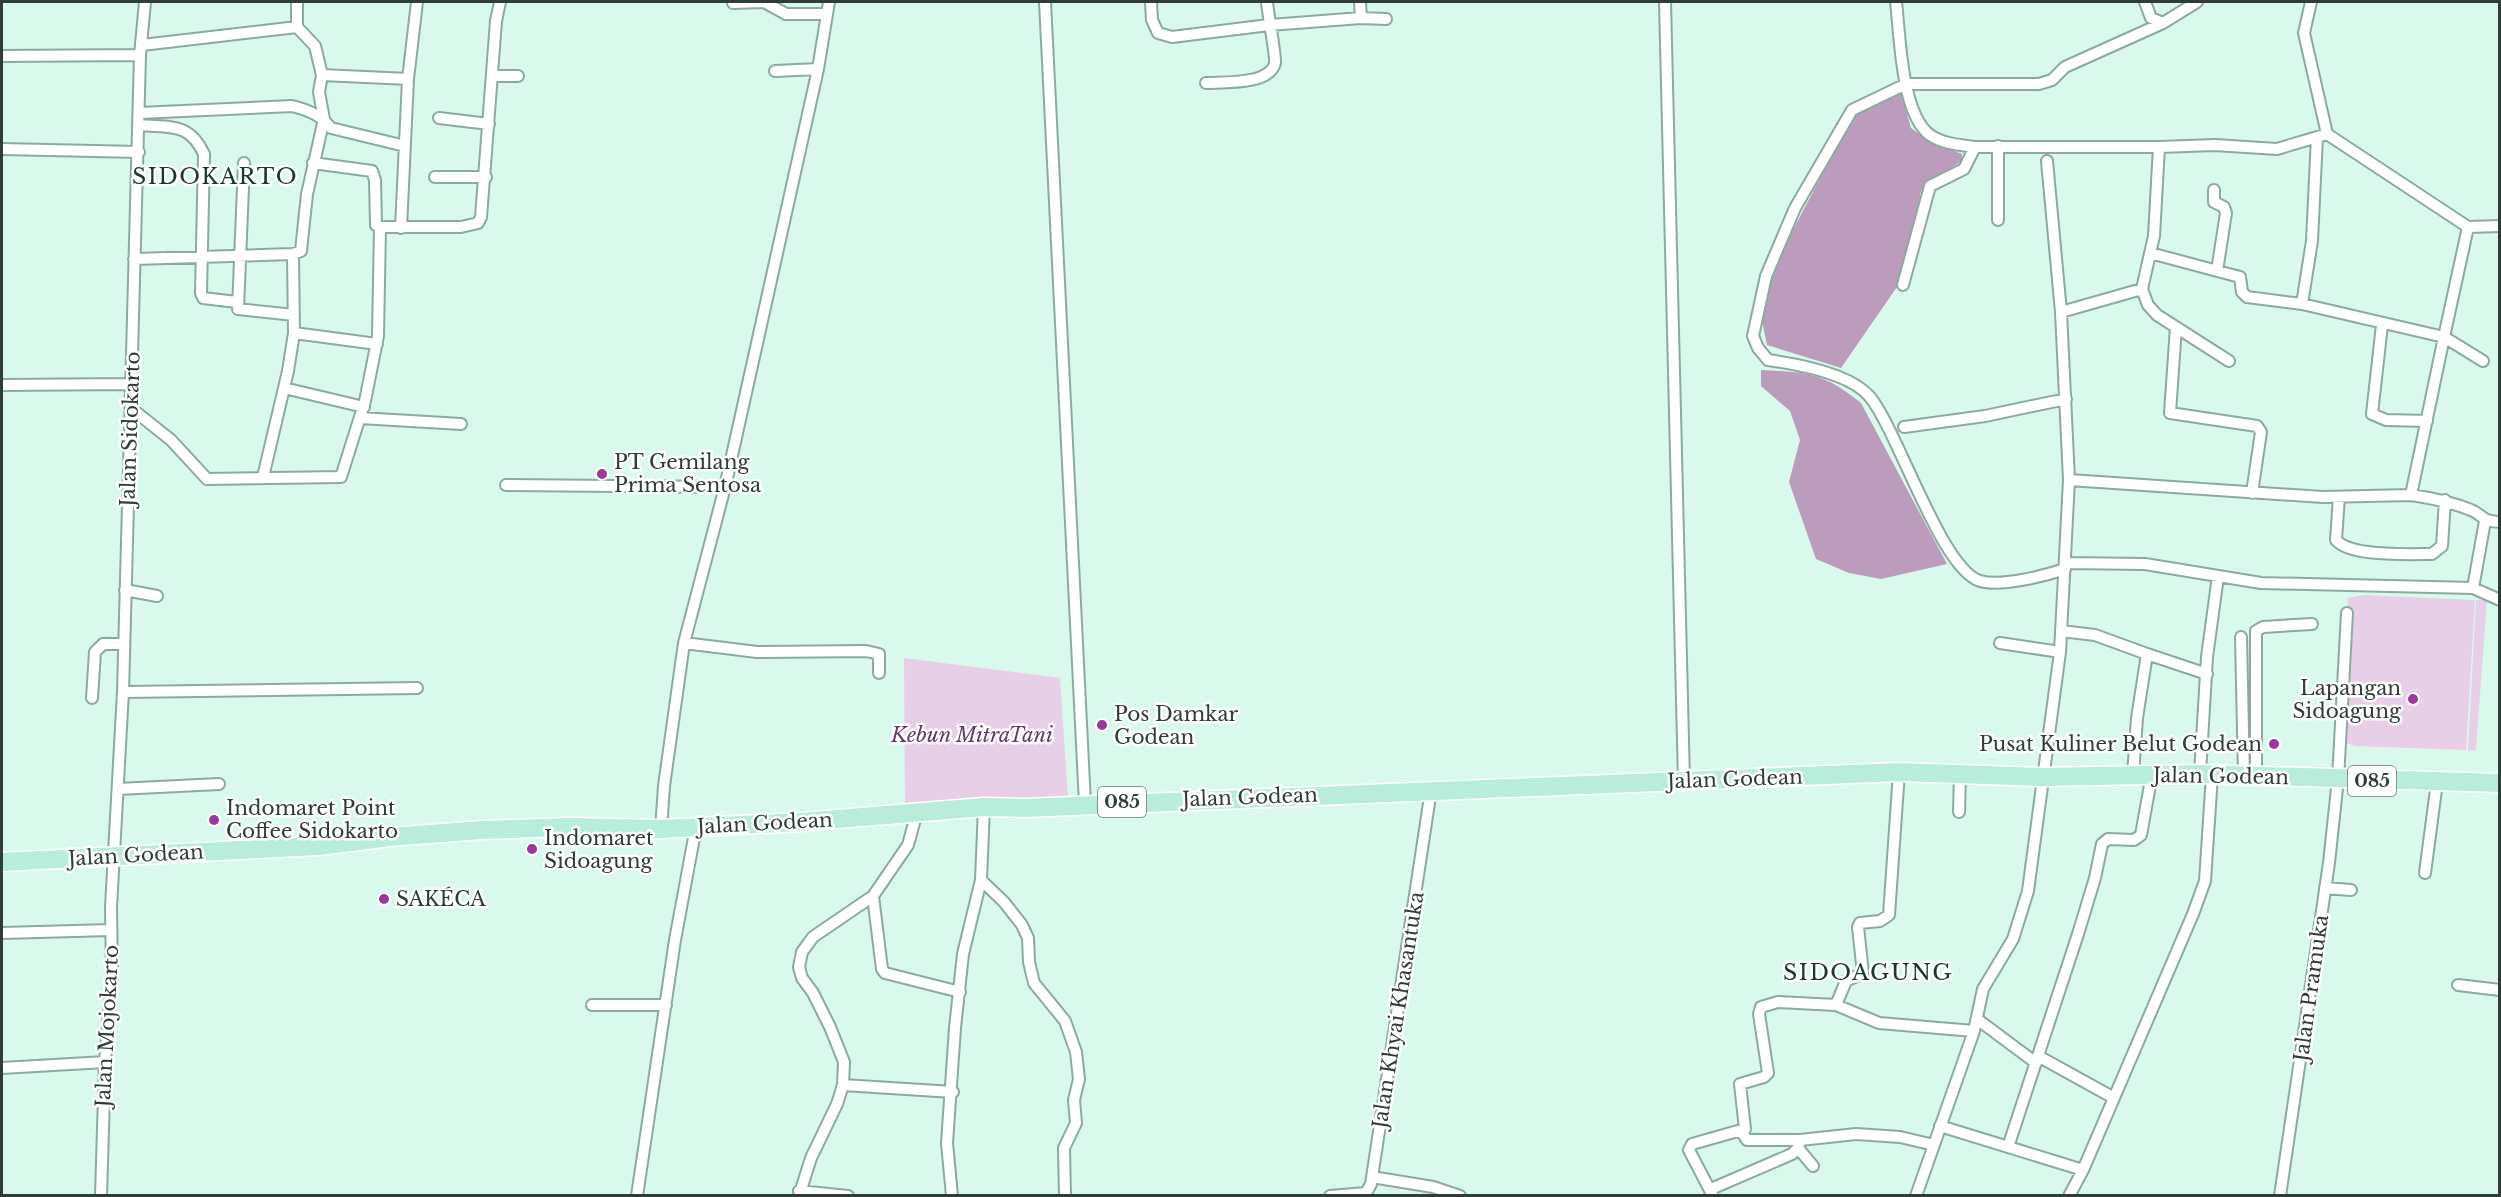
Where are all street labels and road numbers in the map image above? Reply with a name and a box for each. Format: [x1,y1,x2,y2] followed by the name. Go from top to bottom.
[115,351,145,510] street label: Jalan Sidokarto
[2150,763,2289,789] street label: Jalan Godean
[1664,765,1803,793] street label: Jalan Godean
[2348,766,2396,796] road number: 085
[1179,783,1318,811] street label: Jalan Godean
[1098,787,1146,817] road number: 085
[694,807,834,839] street label: Jalan Godean
[65,839,205,871] street label: Jalan Godean
[1367,889,1429,1133] street label: Jalan Khyai Khasantuka
[2288,912,2333,1066] street label: Jalan Pramuka
[91,944,123,1111] street label: Jalan Mojokarto

